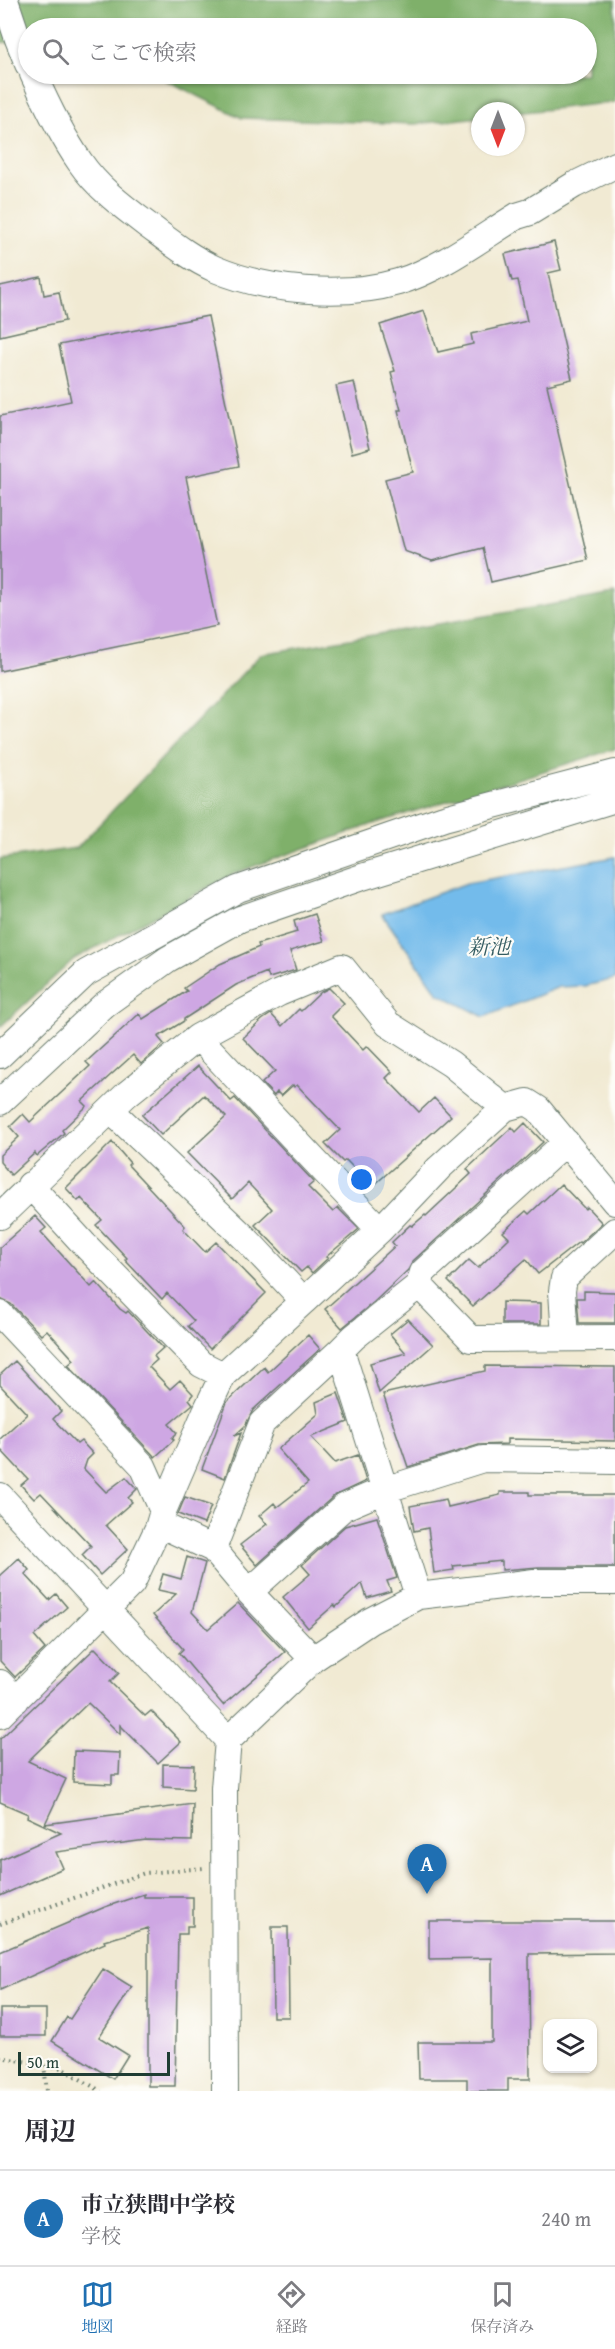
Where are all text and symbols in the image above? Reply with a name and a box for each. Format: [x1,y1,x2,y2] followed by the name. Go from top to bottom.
[18,18,597,84] search box
[39,35,72,68] icon: search
[87,36,197,68] text: ここで検索
[471,102,525,156] north arrow
[468,931,512,962] water label: 新池
[347,1165,376,1194] your location
[408,1844,446,1894] pin: A
[543,2019,597,2073] map controls
[543,2019,597,2073] button: layers
[18,2049,170,2076] scale bar
[27,2050,59,2074] text: 50 m
[24,2111,76,2150] text: 周辺
[81,2188,235,2220] text: 市立狭間中学校
[37,2204,50,2233] text: A
[541,2204,591,2233] text: 240 m
[81,2221,121,2250] text: 学校
[81,2278,114,2338] tab: 地図
[275,2278,308,2338] tab: 経路
[470,2278,534,2338] tab: 保存済み

